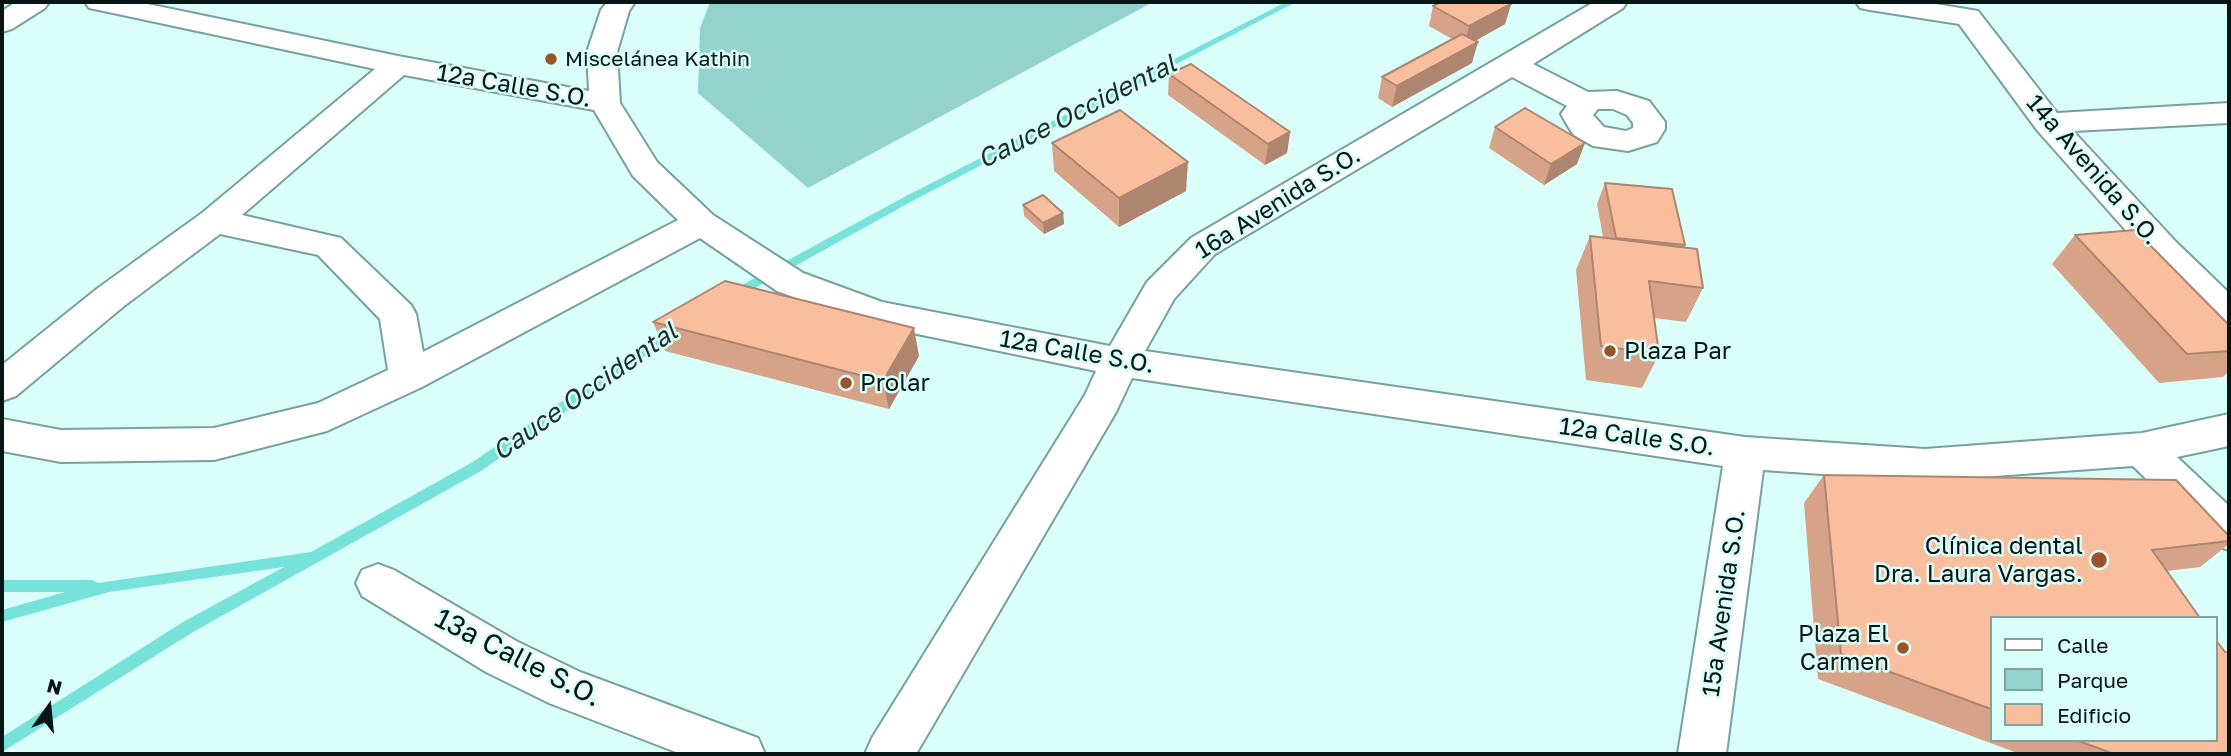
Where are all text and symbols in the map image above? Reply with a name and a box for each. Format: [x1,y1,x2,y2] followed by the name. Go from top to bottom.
[565,46,750,72] place label: Miscelánea Kathin
[973,48,1181,176] water label: Cauce Occidental
[543,51,559,67] marker: Miscelánea Kathin
[435,58,593,114] street label: 12a Calle S.O.
[2020,89,2166,251] street label: 14a Avenida S.O.
[1190,141,1366,265] street label: 16a Avenida S.O.
[487,317,683,467] water label: Cauce Occidental
[998,324,1156,380] street label: 12a Calle S.O.
[1624,337,1731,365] place label: Plaza Par
[1602,343,1618,359] marker: Plaza Par
[860,369,930,397] place label: Prolar
[838,375,854,391] marker: Prolar
[1558,412,1716,462] street label: 12a Calle S.O.
[1697,508,1751,698] street label: 15a Avenida S.O.
[1874,532,2083,588] place label: Clínica dental Dra. Laura Vargas.
[2089,550,2109,570] marker: Clínica dental Dra. Laura Vargas.
[429,602,607,714] street label: 13a Calle S.O.
[1990,616,2217,742] legend
[1798,620,1889,676] place label: Plaza El Carmen
[2057,632,2109,658] text: Calle
[1895,640,1911,656] marker: Plaza El Carmen
[2057,667,2128,693] text: Parque
[14,672,84,742] north arrow
[45,673,65,699] text: N
[2057,702,2131,728] text: Edificio

